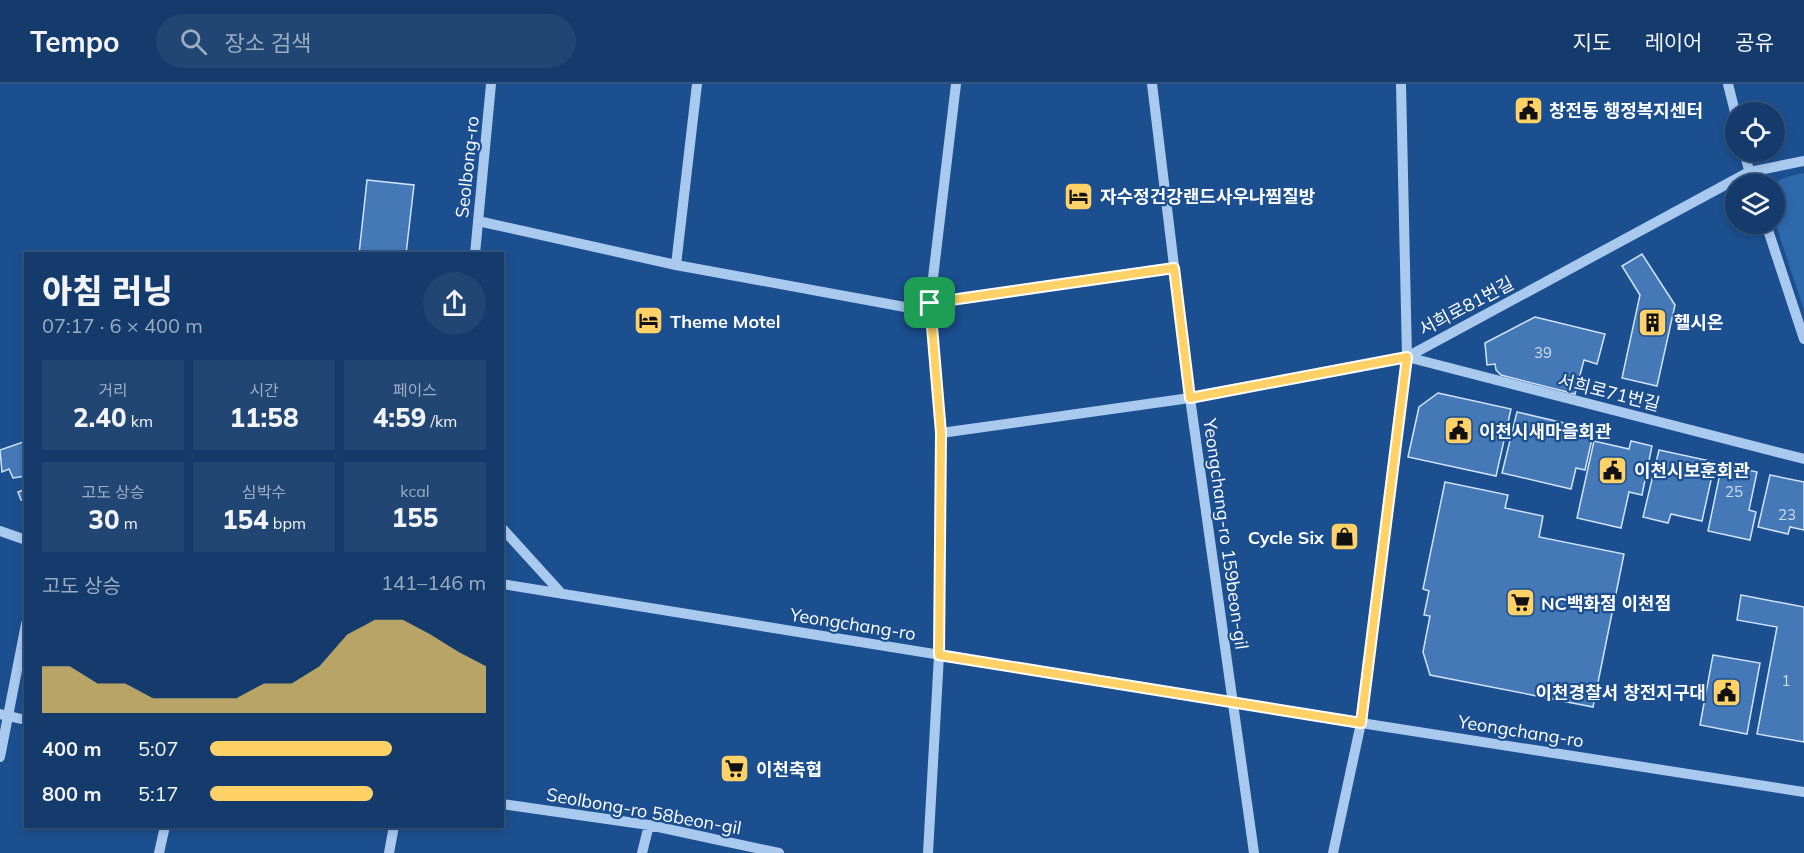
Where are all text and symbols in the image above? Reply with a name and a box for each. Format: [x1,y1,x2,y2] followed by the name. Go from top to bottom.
[156,14,576,68] search box
[30,24,120,59] text: Tempo
[177,25,210,58] icon: search
[225,29,311,57] text: 장소 검색
[1573,29,1611,55] text: 지도
[1644,29,1702,55] text: 레이어
[1735,29,1774,55] text: 공유
[1512,94,1544,126] public building icon: 창전동 행정복지센터
[1549,99,1703,122] place label: 창전동 행정복지센터
[1725,102,1785,234] map controls
[1725,102,1785,162] button: locate
[450,115,484,219] street label: Seolbong-ro
[1725,174,1785,234] button: layers
[1063,180,1095,212] hotel icon: 자수정건강랜드사우나찜질방
[1100,185,1315,208] place label: 자수정건강랜드사우나찜질방
[42,270,173,311] text: 아침 러닝
[1415,271,1517,341] street label: 서희로81번길
[423,272,486,335] button: share
[904,277,955,328] pin
[913,286,946,319] icon: arrive
[633,305,665,337] hotel icon: Theme Motel
[1637,306,1669,338] building icon: 헬시온
[670,310,780,333] place label: Theme Motel
[1674,311,1724,334] place label: 헬시온
[42,313,203,338] text: 07:17 · 6 × 400 m
[1534,343,1552,362] house number: 39
[1556,368,1662,416] street label: 서희로71번길
[98,380,128,400] text: 거리
[249,380,279,400] text: 시간
[393,380,437,400] text: 페이스
[73,401,127,434] text: 2.40
[229,401,299,434] text: 11:58
[373,401,426,434] text: 4:59
[127,411,153,431] text: km
[426,411,457,431] text: /km
[1442,415,1474,447] public building icon: 이천시새마을회관
[1198,416,1254,651] street label: Yeongchang-ro 159beon-gil
[1479,420,1612,443] place label: 이천시새마을회관
[1597,454,1629,486] public building icon: 이천시보훈회관
[1634,459,1750,482] place label: 이천시보훈회관
[400,481,430,501] text: kcal
[81,482,145,502] text: 고도 상승
[242,482,286,502] text: 심박수
[1725,482,1743,501] house number: 25
[392,501,438,534] text: 155
[88,503,119,536] text: 30
[222,503,269,536] text: 154
[1778,505,1796,524] house number: 23
[119,513,138,533] text: m
[269,513,306,533] text: bpm
[1329,521,1361,553] shop icon: Cycle Six
[1248,526,1325,549] place label: Cycle Six
[381,570,486,595] text: 141–146 m
[42,573,121,598] text: 고도 상승
[1504,587,1536,619] supermarket icon: NC백화점 이천점
[1541,592,1671,615] place label: NC백화점 이천점
[787,603,918,645] street label: Yeongchang-ro
[1781,671,1791,690] house number: 1
[1711,676,1743,708] public building icon: 이천경찰서 창전지구대
[1535,681,1706,704] place label: 이천경찰서 창전지구대
[1455,710,1586,752] street label: Yeongchang-ro
[42,736,101,761] text: 400 m
[138,736,179,761] text: 5:07
[719,753,751,785] supermarket icon: 이천축협
[756,758,822,781] place label: 이천축협
[42,781,101,806] text: 800 m
[138,781,179,806] text: 5:17
[545,783,743,839] street label: Seolbong-ro 58beon-gil

